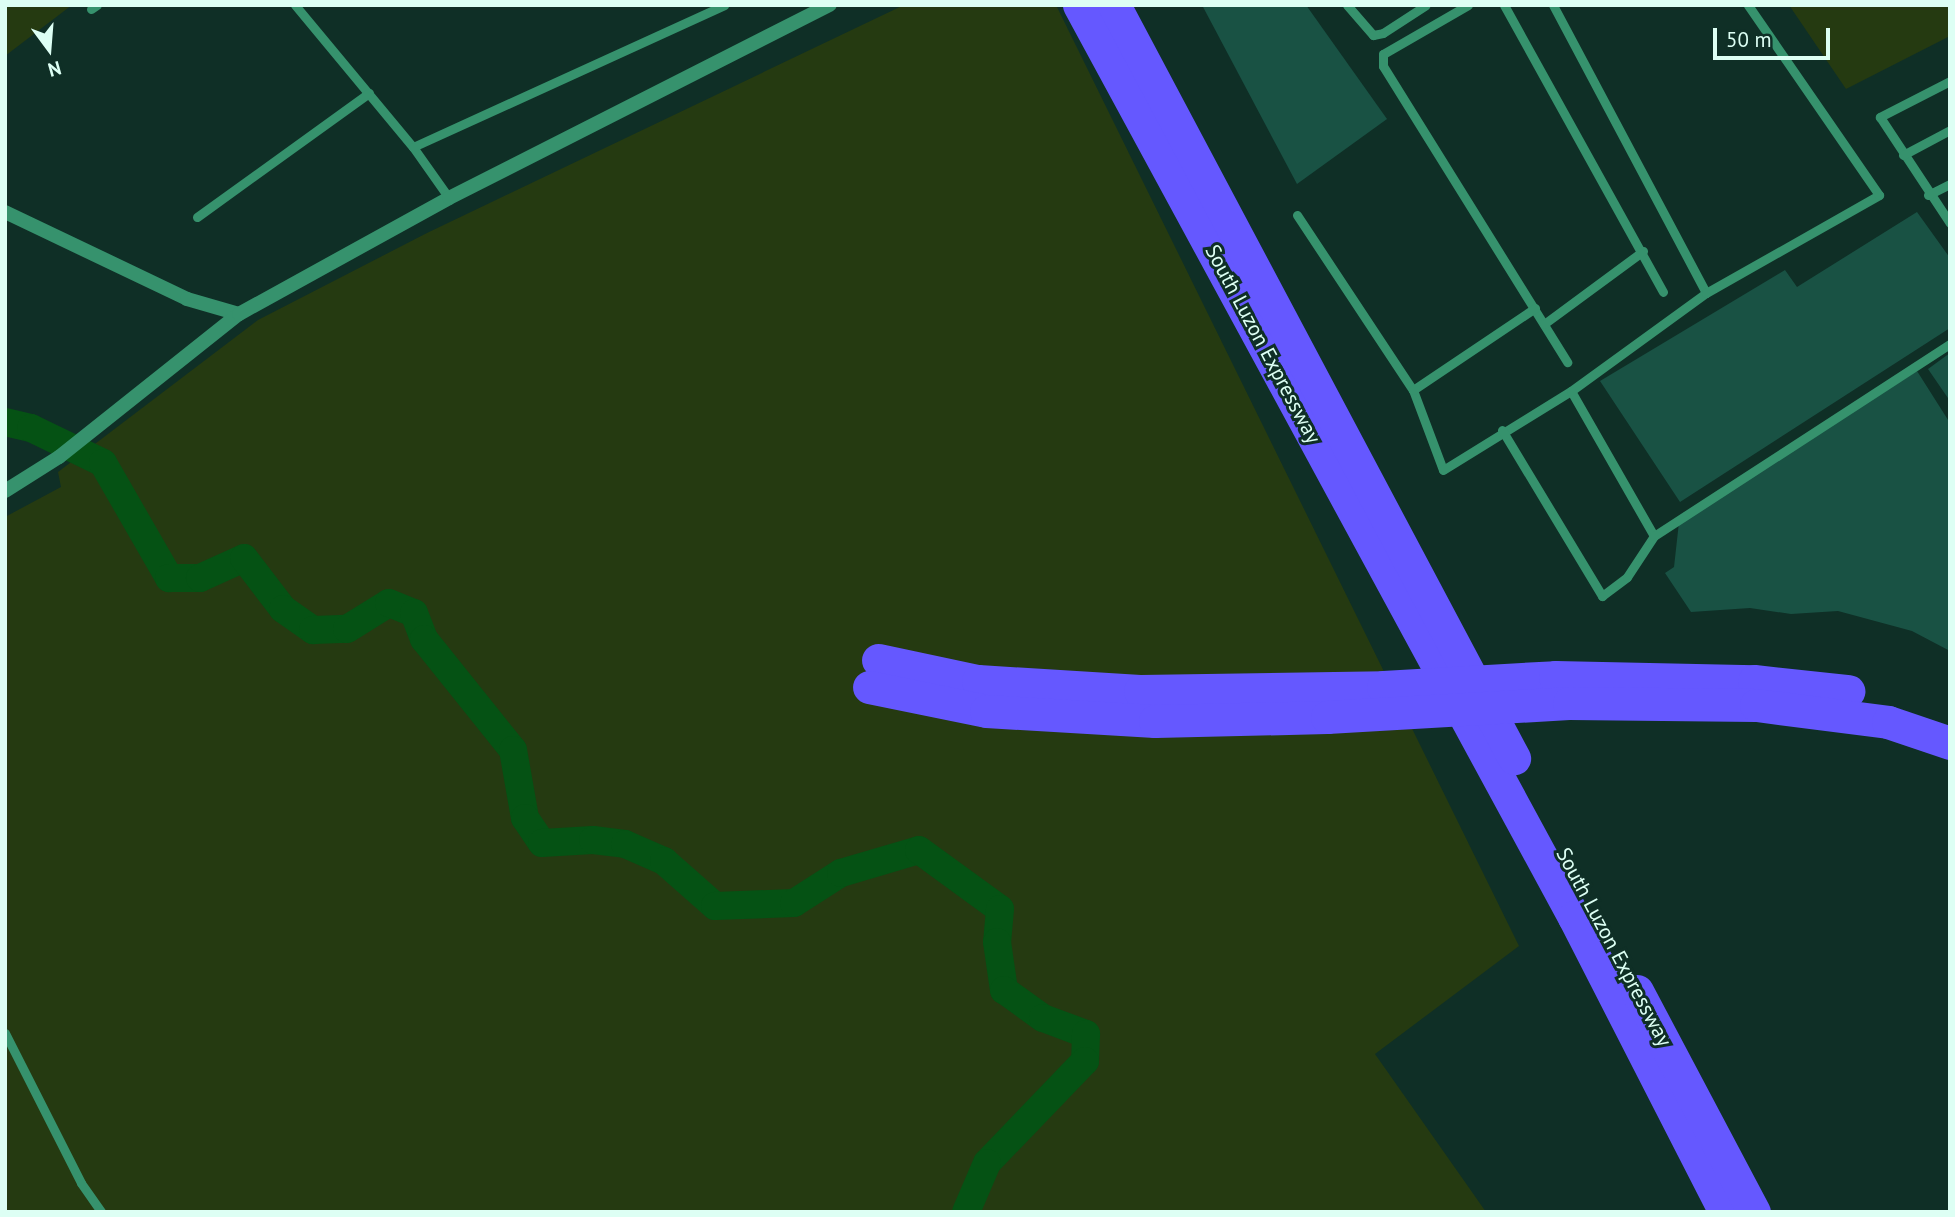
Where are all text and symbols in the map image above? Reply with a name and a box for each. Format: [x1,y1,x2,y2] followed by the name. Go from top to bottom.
[14,14,84,84] north arrow
[1717,14,1834,58] scale bar
[1726,26,1772,53] text: 50 m
[45,56,64,82] text: N
[1200,240,1326,448] street label: South Luzon Expressway
[1551,843,1677,1051] street label: South Luzon Expressway

